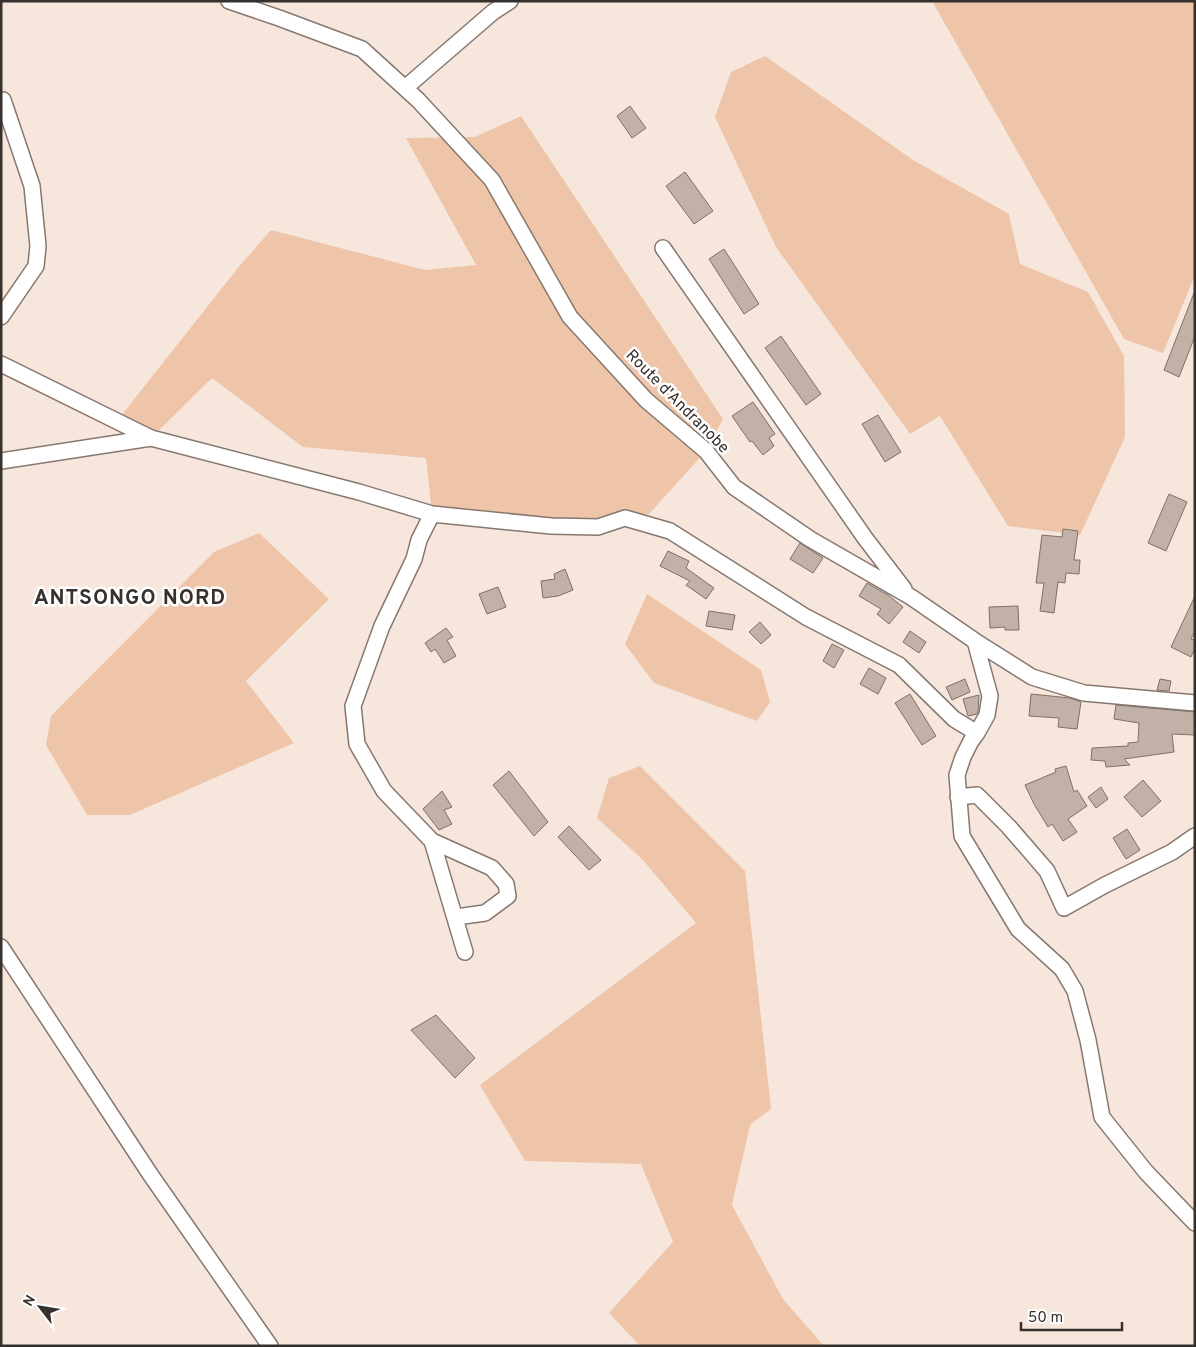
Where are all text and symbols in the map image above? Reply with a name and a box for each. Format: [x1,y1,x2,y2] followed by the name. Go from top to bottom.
[621,346,733,458] street label: Route d'Andranobe
[34,585,226,612] district label: ANTSONGO NORD
[15,1282,65,1332] north arrow
[20,1292,40,1310] text: N
[1021,1300,1122,1332] scale bar
[1028,1309,1063,1328] text: 50 m

